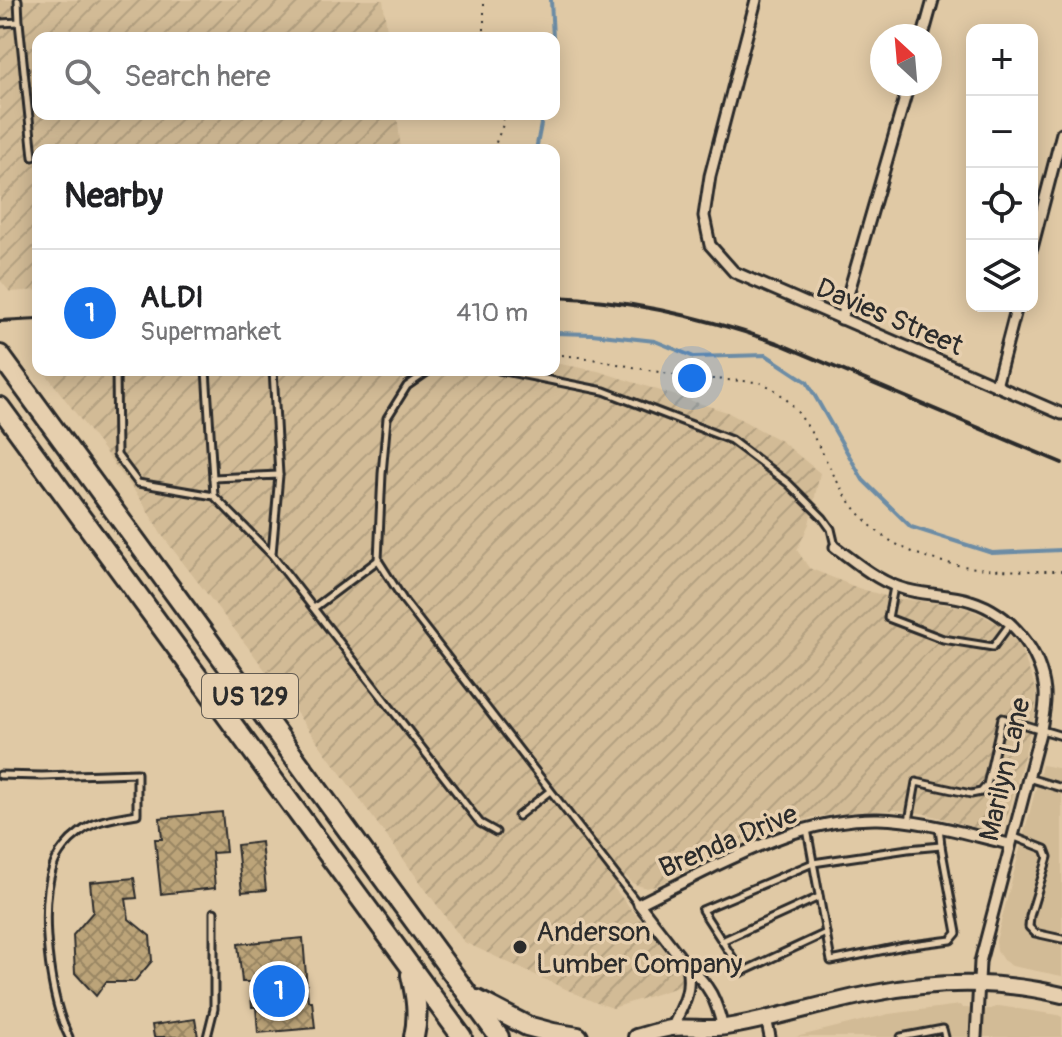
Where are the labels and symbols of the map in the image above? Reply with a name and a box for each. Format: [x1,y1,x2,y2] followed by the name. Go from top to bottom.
[870,24,942,96] north arrow
[811,271,969,364] street label: Davies Street
[672,358,712,398] your location
[202,674,298,718] road number: US 129
[972,694,1039,845] street label: Marilyn Lane
[654,796,803,886] street label: Brenda Drive
[536,915,743,982] place label: Anderson Lumber Company
[511,938,529,956] marker: Anderson Lumber Company
[253,961,305,1021] pin: 1

